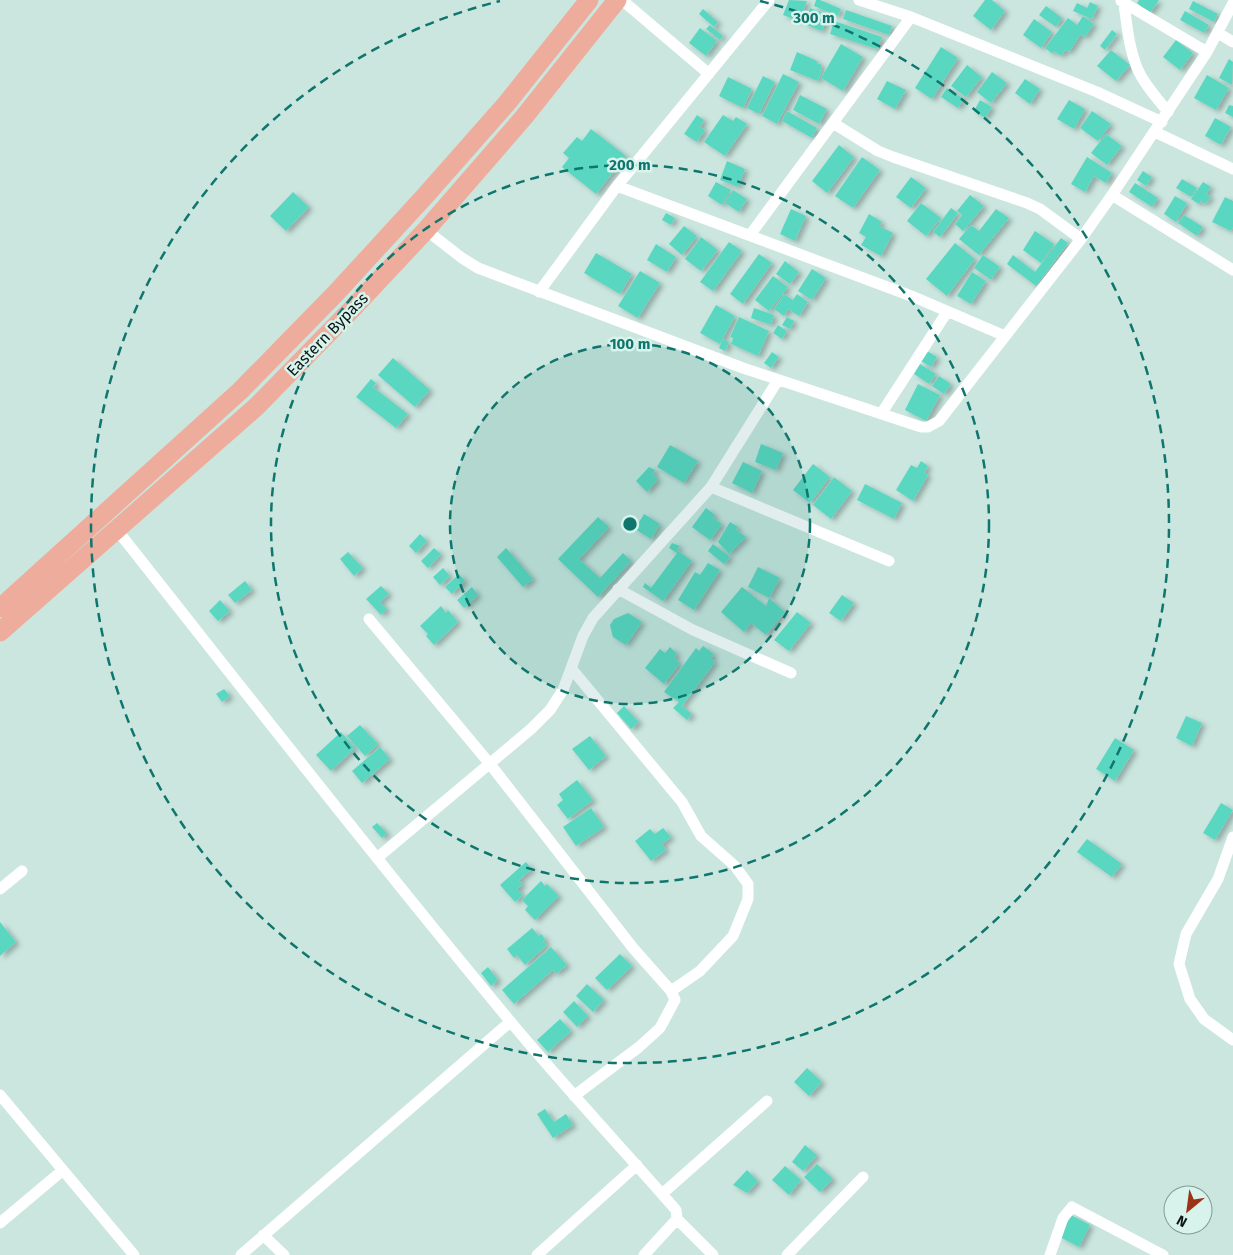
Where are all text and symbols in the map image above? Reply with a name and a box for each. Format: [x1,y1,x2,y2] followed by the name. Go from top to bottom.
[792,9,835,27] text: 300 m
[609,156,651,174] text: 200 m
[283,289,372,380] street label: Eastern Bypass
[610,335,650,353] text: 100 m
[621,515,639,533] centre of rings
[1163,1185,1213,1235] north arrow
[1174,1211,1190,1231] text: N

